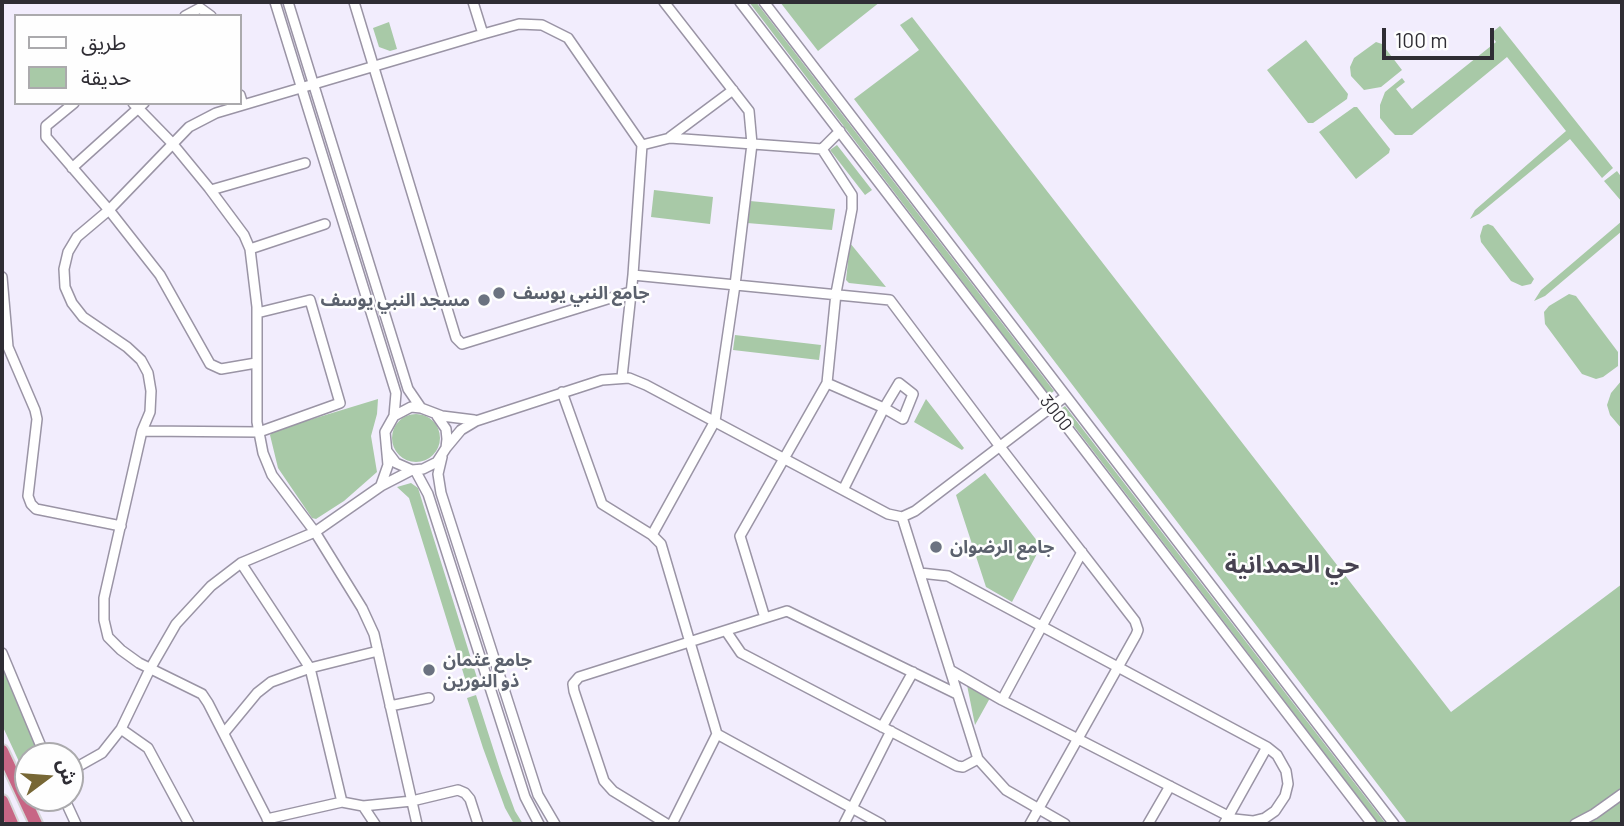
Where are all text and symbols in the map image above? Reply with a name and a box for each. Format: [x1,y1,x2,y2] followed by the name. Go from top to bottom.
[14,14,242,105] legend
[1386,14,1498,58] scale bar
[1395,27,1448,52] text: 100 m
[81,29,126,54] text: طريق
[81,64,131,89] text: حديقة
[513,282,650,304] place label: جامع النبي يوسف
[491,285,507,301] marker: جامع النبي يوسف
[320,289,470,311] place label: مسجد النبي يوسف
[476,292,492,308] marker: مسجد النبي يوسف
[1035,391,1077,435] street label: 3000
[950,536,1054,558] place label: جامع الرضوان
[928,539,944,555] marker: جامع الرضوان
[1225,551,1359,579] district label: حي الحمدانية
[443,649,532,692] place label: جامع عثمان ذو النورين
[421,662,437,678] marker: جامع عثمان ذو النورين
[14,742,84,812] north arrow
[53,756,82,787] text: ش

